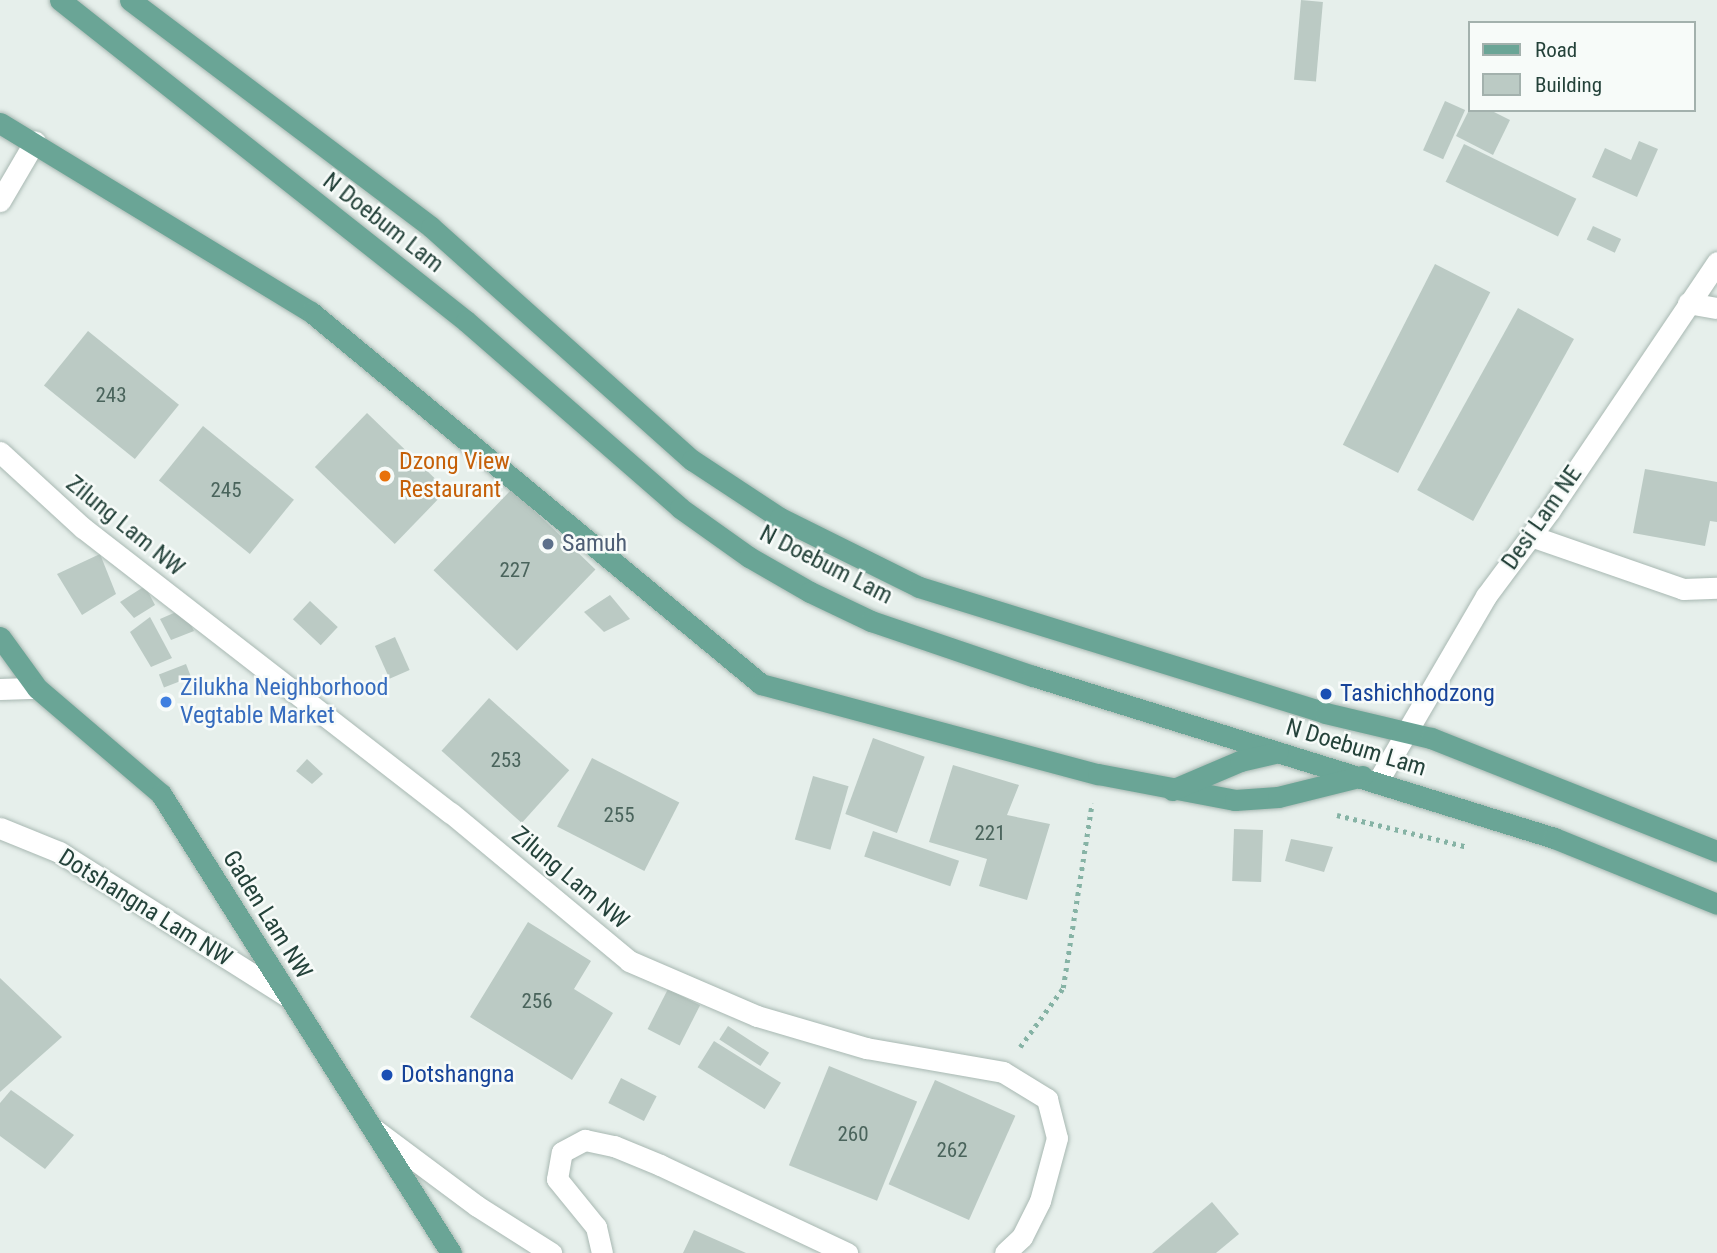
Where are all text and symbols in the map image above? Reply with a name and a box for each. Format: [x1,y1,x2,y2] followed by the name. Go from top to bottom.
[1468,21,1696,112] legend
[1535,38,1577,62] text: Road
[1535,73,1602,97] text: Building
[317,167,449,279] street label: N Doebum Lam
[95,382,127,408] house number: 243
[399,448,510,504] place label: Dzong View Restaurant
[1496,461,1588,575] street label: Desi Lam NE
[377,468,393,484] marker: Dzong View Restaurant
[60,470,190,582] street label: Zilung Lam NW
[210,477,242,503] house number: 245
[755,519,897,611] street label: N Doebum Lam
[562,530,627,558] place label: Samuh
[540,536,556,552] marker: Samuh
[499,557,531,583] house number: 227
[180,674,388,730] place label: Zilukha Neighborhood Vegtable Market
[1340,680,1495,708] place label: Tashichhodzong
[1318,686,1334,702] marker: Tashichhodzong
[158,694,174,710] marker: Zilukha Neighborhood Vegtable Market
[1282,713,1430,783] street label: N Doebum Lam
[490,747,522,773] house number: 253
[603,802,635,828] house number: 255
[974,820,1006,846] house number: 221
[506,821,634,935] street label: Zilung Lam NW
[53,843,237,973] street label: Dotshangna Lam NW
[216,846,318,984] street label: Gaden Lam NW
[521,988,553,1014] house number: 256
[401,1061,514,1089] place label: Dotshangna
[379,1067,395,1083] marker: Dotshangna
[837,1121,869,1147] house number: 260
[936,1137,968,1163] house number: 262

